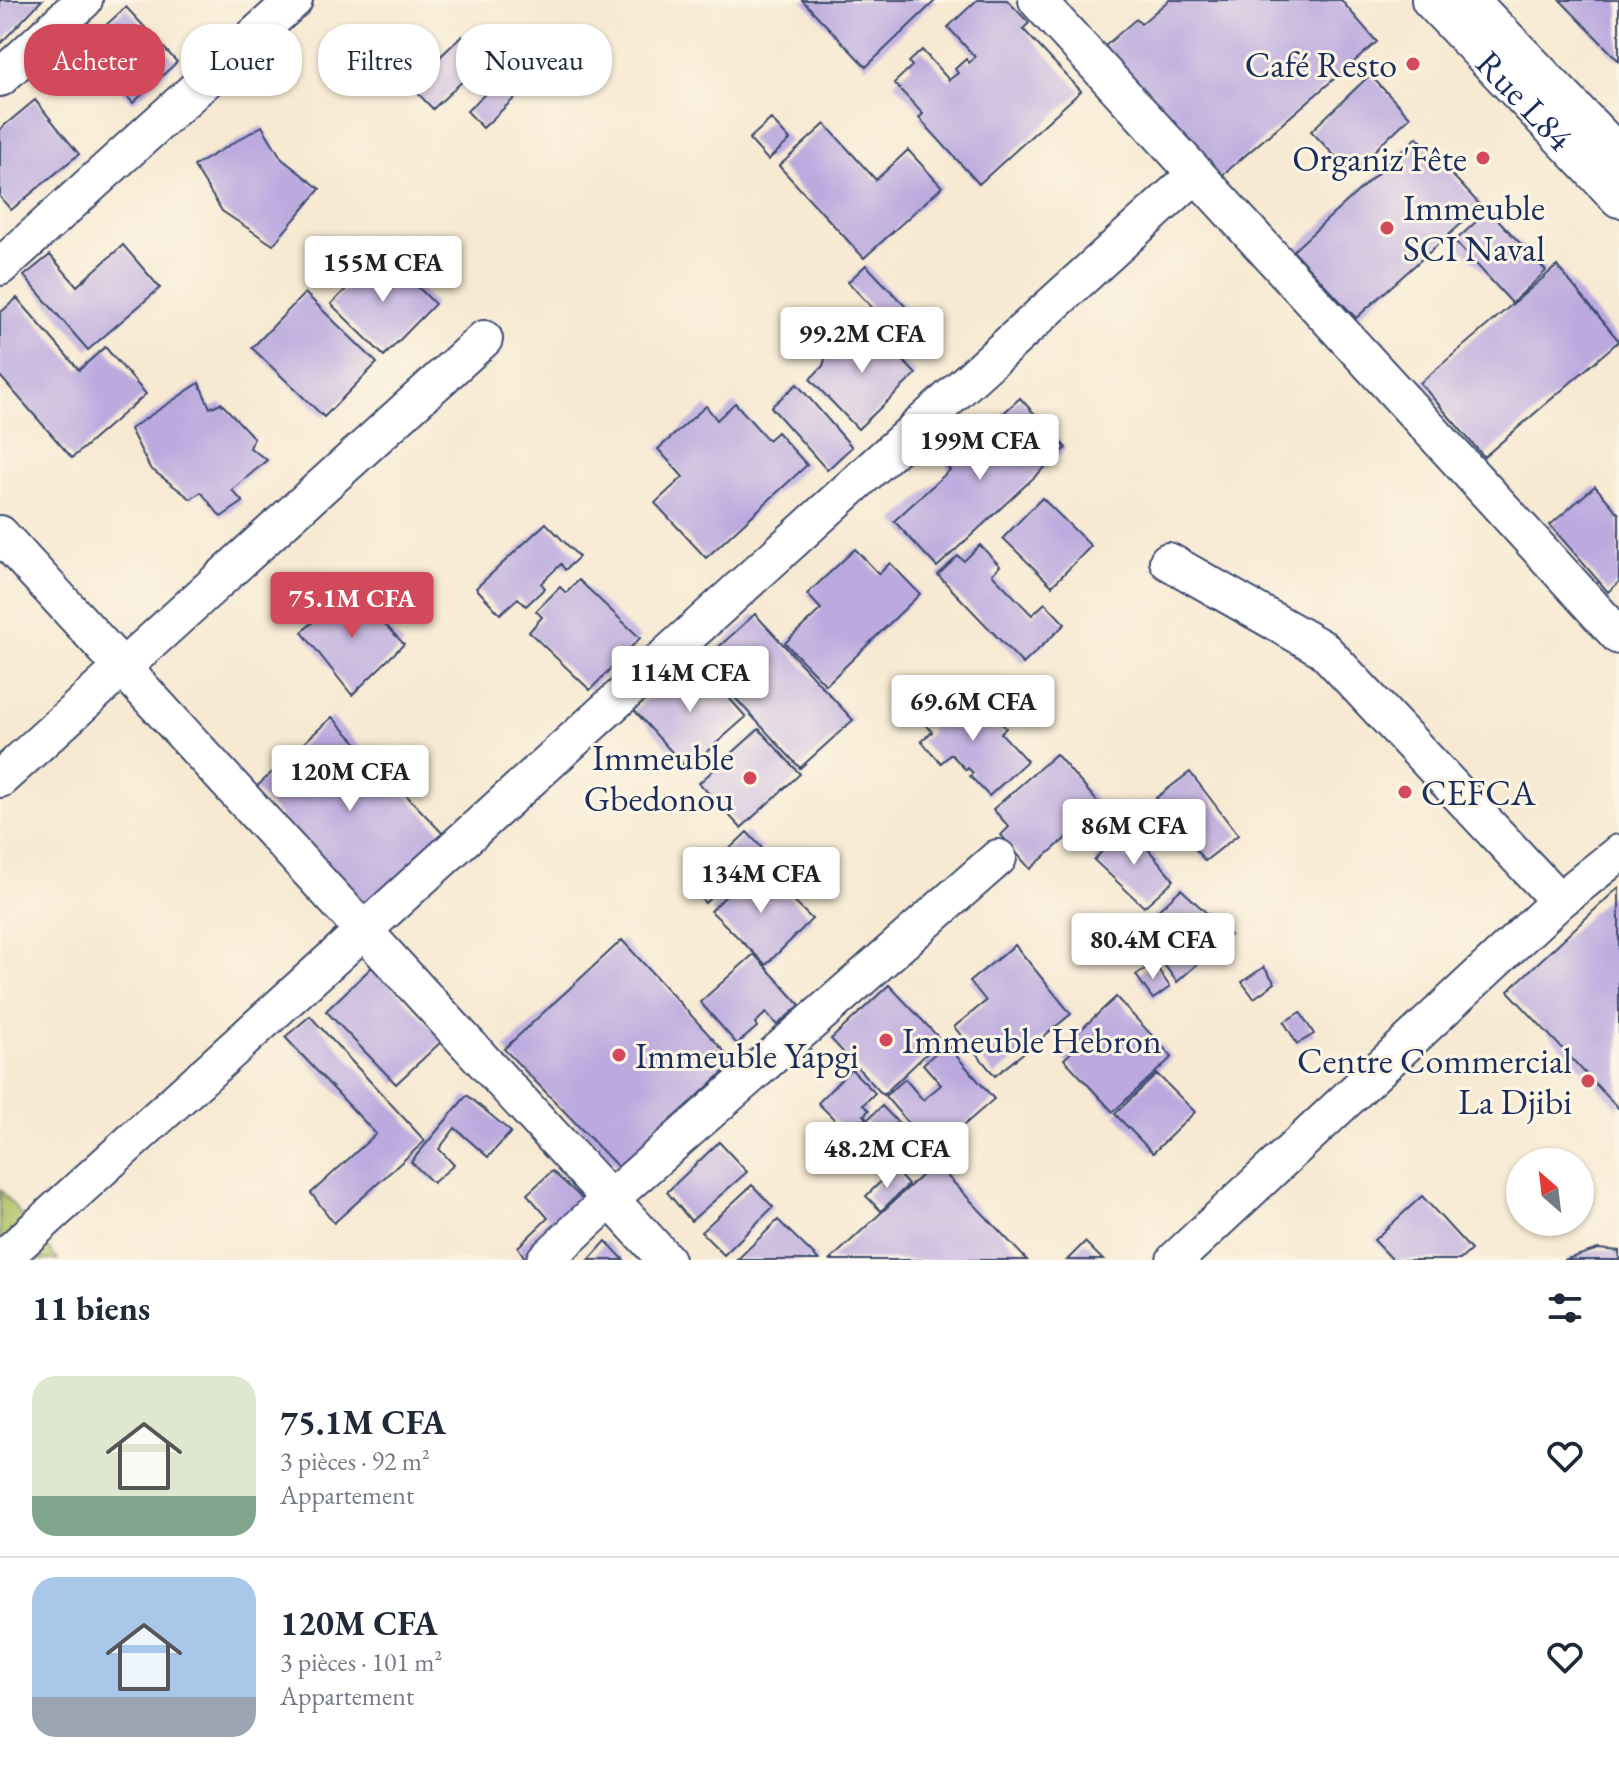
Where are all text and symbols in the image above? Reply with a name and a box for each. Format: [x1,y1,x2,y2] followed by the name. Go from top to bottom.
[24,24,165,96] chip: Acheter
[181,24,302,96] chip: Louer
[318,24,440,96] chip: Filtres
[456,24,612,96] chip: Nouveau
[1466,40,1584,161] street label: Rue L84
[1245,41,1397,88] place label: Café Resto
[1404,55,1422,73] marker: Café Resto
[1292,135,1467,182] place label: Organiz'Fête
[1474,149,1492,167] marker: Organiz'Fête
[1403,184,1545,272] place label: Immeuble SCI Naval
[1378,219,1396,237] marker: Immeuble SCI Naval
[300,236,466,304] pin: 155M CFA
[323,245,443,279] text: 155M CFA
[770,307,954,375] pin: 99.2M CFA
[799,316,925,350] text: 99.2M CFA
[897,414,1063,482] pin: 199M CFA
[920,423,1040,457] text: 199M CFA
[260,572,444,640] pin: 75.1M CFA
[289,581,415,615] text: 75.1M CFA
[607,646,773,714] pin: 114M CFA
[630,655,750,689] text: 114M CFA
[881,675,1065,743] pin: 69.6M CFA
[910,684,1036,718] text: 69.6M CFA
[584,734,734,822] place label: Immeuble Gbedonou
[267,745,433,813] pin: 120M CFA
[290,754,410,788] text: 120M CFA
[741,769,759,787] marker: Immeuble Gbedonou
[1421,769,1537,816] place label: CEFCA
[1396,783,1414,801] marker: CEFCA
[1060,799,1208,867] pin: 86M CFA
[1081,808,1187,842] text: 86M CFA
[678,847,844,915] pin: 134M CFA
[701,856,821,890] text: 134M CFA
[1061,913,1245,981] pin: 80.4M CFA
[1090,922,1216,956] text: 80.4M CFA
[902,1017,1162,1064] place label: Immeuble Hebron
[877,1031,895,1049] marker: Immeuble Hebron
[635,1032,859,1079] place label: Immeuble Yapgi
[1297,1037,1572,1125] place label: Centre Commercial La Djibi
[610,1046,628,1064] marker: Immeuble Yapgi
[1579,1072,1597,1090] marker: Centre Commercial La Djibi
[795,1122,979,1190] pin: 48.2M CFA
[824,1131,950,1165] text: 48.2M CFA
[1506,1148,1594,1236] north arrow
[1506,1148,1594,1236] map controls
[32,1286,150,1330] text: 11 biens
[1543,1286,1587,1330] icon: filters
[280,1400,446,1444] text: 75.1M CFA
[96,1408,192,1504] icon: home
[1543,1434,1587,1478] icon: heart
[280,1444,430,1478] text: 3 pièces · 92 m²
[280,1478,414,1512] text: Appartement
[280,1601,438,1645] text: 120M CFA
[96,1609,192,1705] icon: home
[1543,1635,1587,1679] icon: heart
[280,1645,442,1679] text: 3 pièces · 101 m²
[280,1679,414,1713] text: Appartement

